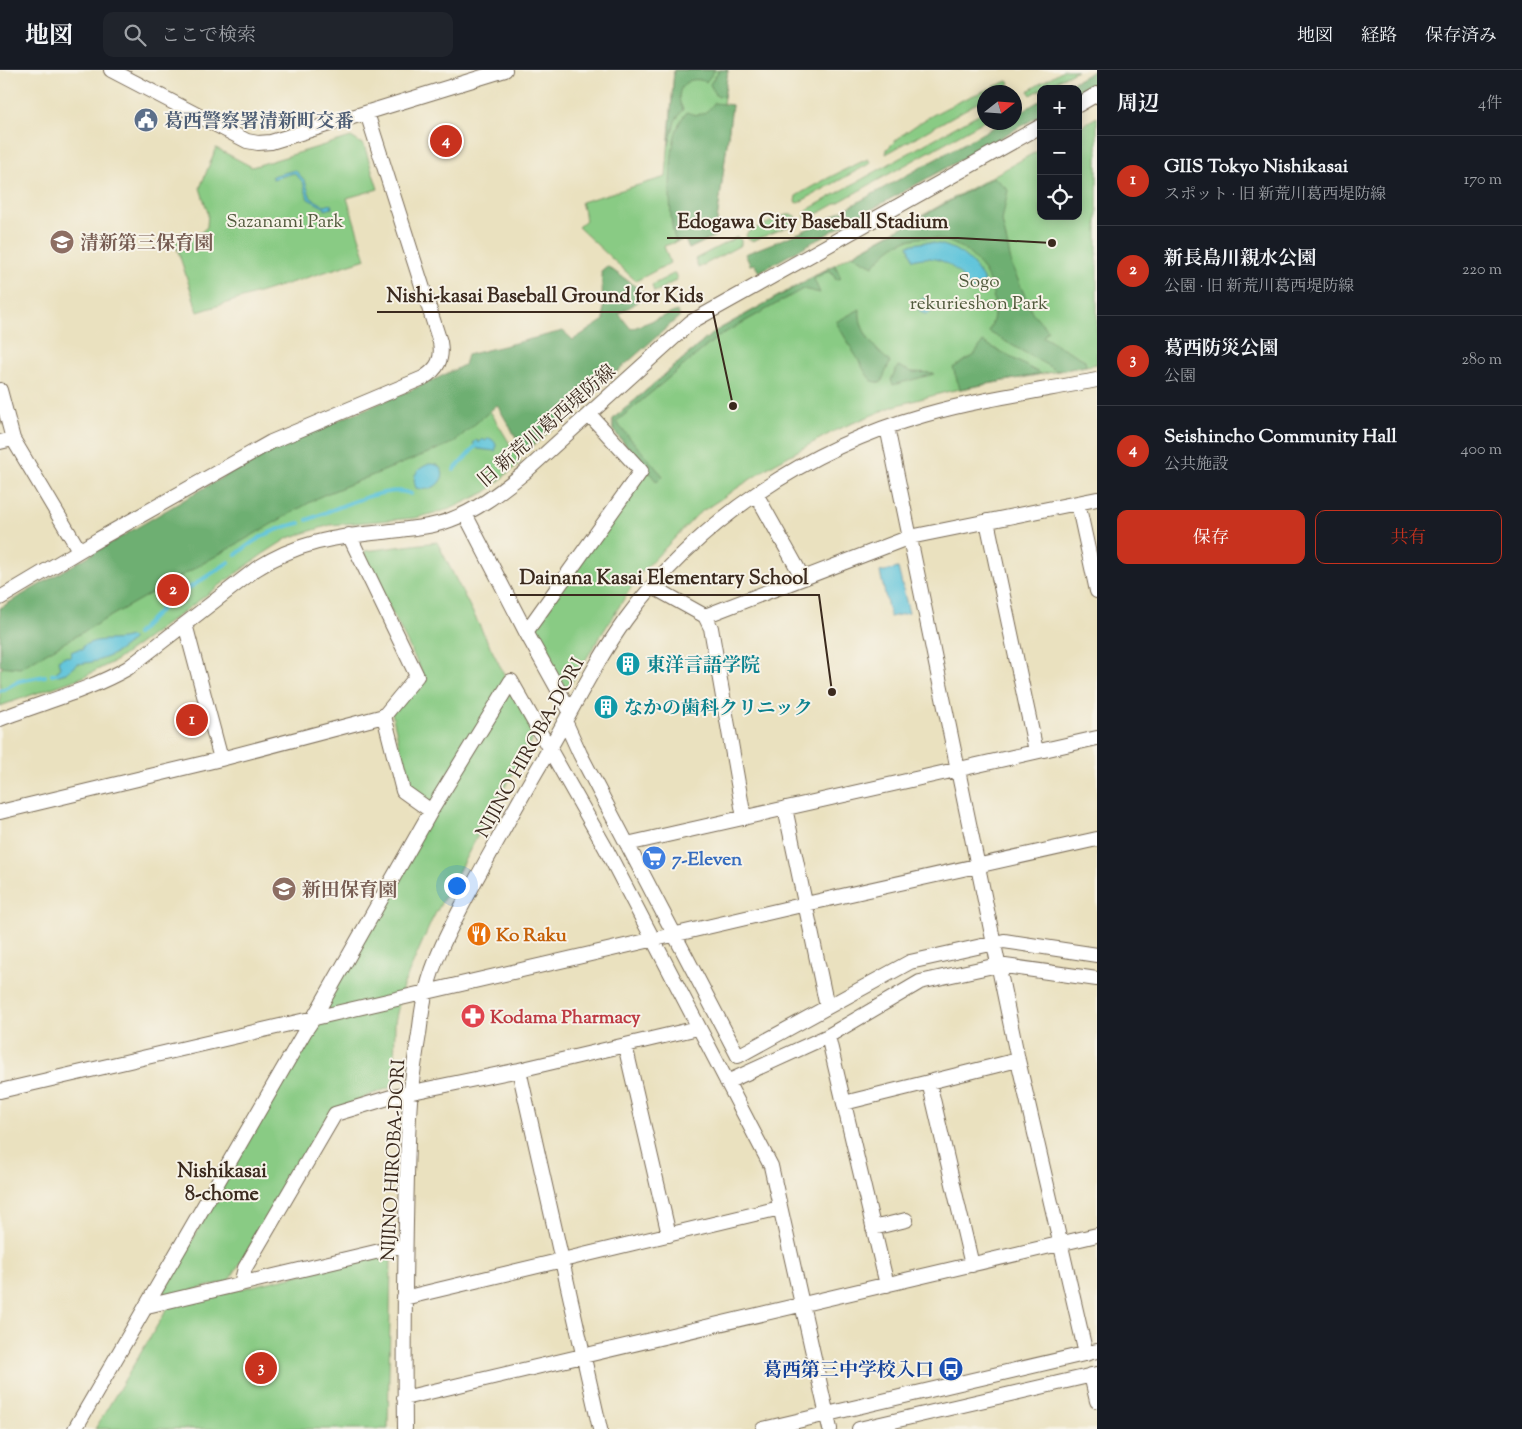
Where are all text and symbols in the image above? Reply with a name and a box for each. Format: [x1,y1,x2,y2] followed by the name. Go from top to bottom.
[103,12,453,57] search box
[25,20,73,54] text: 地図
[121,21,149,49] icon: search
[161,23,256,50] text: ここで検索
[1297,24,1333,50] text: 地図
[1361,24,1397,50] text: 経路
[1425,24,1497,50] text: 保存済み
[977,85,1022,130] north arrow
[1037,85,1082,220] map controls
[1037,85,1082,130] button: +
[1117,90,1159,120] text: 周辺
[1478,93,1502,116] text: 4件
[133,107,159,133] public building icon: 葛西警察署清新町交番
[164,109,354,136] place label: 葛西警察署清新町交番
[430,122,462,160] pin: 4
[1037,130,1082,175] button: −
[1164,154,1348,181] text: GIIS Tokyo Nishikasai
[1130,169,1136,192] text: 1
[1464,169,1502,192] text: 170 m
[1037,175,1082,220] button: locate
[1164,184,1386,207] text: スポット · 旧 新荒川葛西堤防線
[667,203,958,238] callout: Edogawa City Baseball Stadium
[226,209,344,236] park label: Sazanami Park
[678,209,949,238] text: Edogawa City Baseball Stadium
[49,229,75,255] school or university icon: 清新第三保育園
[80,231,213,258] place label: 清新第三保育園
[1164,246,1316,273] text: 新長島川親水公園
[1129,259,1137,282] text: 2
[1462,259,1502,282] text: 220 m
[910,269,1049,318] park label: Sogo rekurieshon Park
[1164,276,1354,299] text: 公園 · 旧 新荒川葛西堤防線
[377,277,713,312] callout: Nishi-kasai Baseball Ground for Kids
[387,283,704,312] text: Nishi-kasai Baseball Ground for Kids
[1164,336,1278,363] text: 葛西防災公園
[1130,349,1136,372] text: 3
[1461,349,1502,372] text: 280 m
[473,359,623,495] street label: 旧 新荒川葛西堤防線
[1164,366,1196,389] text: 公園
[1164,424,1397,451] text: Seishincho Community Hall
[1129,439,1137,462] text: 4
[1461,439,1502,462] text: 400 m
[1164,454,1228,477] text: 公共施設
[1117,510,1305,564] button: 保存
[1315,510,1502,564] button: 共有
[510,560,819,595] callout: Dainana Kasai Elementary School
[519,565,809,594] text: Dainana Kasai Elementary School
[157,571,189,609] pin: 2
[615,651,641,677] building icon: 東洋言語学院
[470,653,592,843] street label: NIJINO HIROBA-DORI
[646,653,760,680] place label: 東洋言語学院
[593,694,619,720] building icon: なかの歯科クリニック
[624,696,813,723] place label: なかの歯科クリニック
[176,701,208,739] pin: 1
[641,845,667,871] supermarket icon: 7-Eleven
[672,847,743,874] place label: 7-Eleven
[444,873,470,899] your location
[271,876,297,902] school or university icon: 新田保育園
[302,878,397,905] place label: 新田保育園
[466,921,492,947] restaurant icon: Ko Raku
[496,923,567,950] place label: Ko Raku
[460,1003,486,1029] pharmacy icon: Kodama Pharmacy
[490,1005,641,1032] place label: Kodama Pharmacy
[376,1058,413,1262] street label: NIJINO HIROBA-DORI
[177,1158,267,1210] district label: Nishikasai 8-chome
[245,1349,277,1387] pin: 3
[938,1356,964,1382] bus stop icon: 葛西第三中学校入口
[763,1358,934,1385] place label: 葛西第三中学校入口

